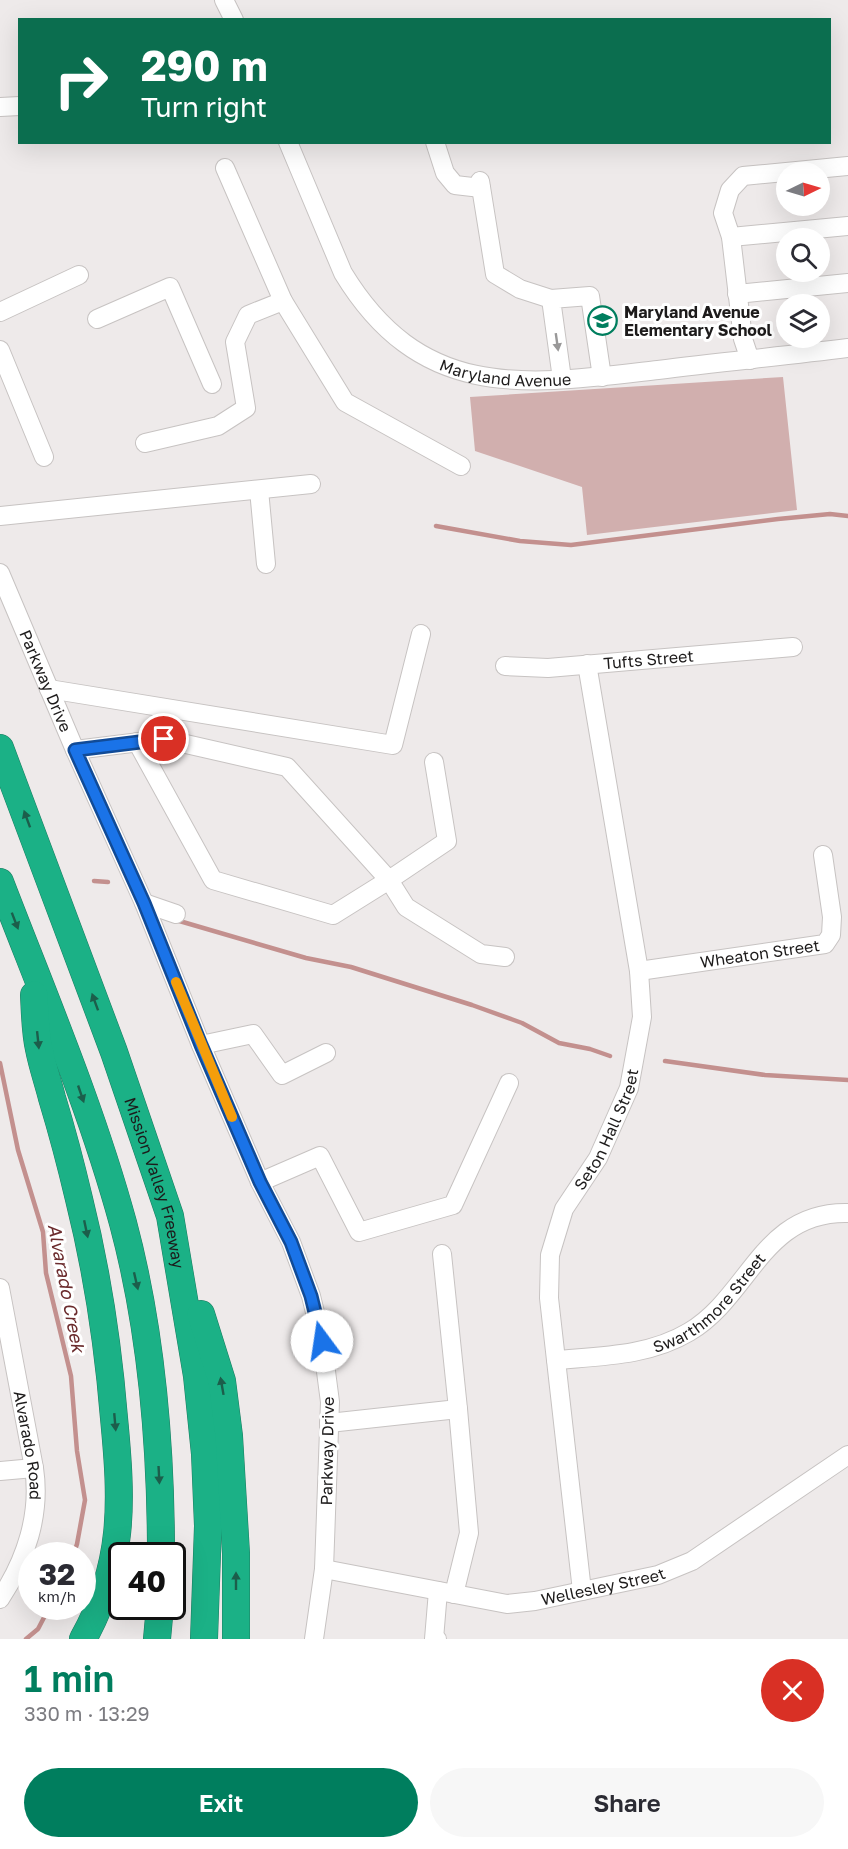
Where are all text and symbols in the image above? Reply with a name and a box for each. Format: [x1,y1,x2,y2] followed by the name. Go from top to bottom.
[141,40,268,90] text: 290 m
[42,42,120,120] icon: right
[141,91,267,123] text: Turn right
[776,162,830,216] north arrow
[776,162,830,348] map controls
[776,228,830,282] button: search
[776,294,830,348] button: layers
[624,302,773,340] place label: Maryland Avenue Elementary School
[587,305,619,337] school or university icon: Maryland Avenue Elementary School
[553,333,562,352] one-way arrow
[437,355,572,390] street label: Maryland Avenue
[15,627,76,735] street label: Parkway Drive
[603,646,695,673] street label: Tufts Street
[138,713,189,764] pin
[147,722,180,755] icon: arrive
[21,810,31,828] one-way arrow
[11,912,21,930] one-way arrow
[699,935,821,972] street label: Wheaton Street
[89,993,99,1011] one-way arrow
[33,1031,43,1050] one-way arrow
[569,1067,642,1194] street label: Seton Hall Street
[77,1085,87,1103] one-way arrow
[120,1094,189,1270] street label: Mission Valley Freeway
[82,1220,91,1239] one-way arrow
[44,1222,91,1356] water label: Alvarado Creek
[650,1249,769,1357] street label: Swarthmore Street
[131,1272,141,1290] one-way arrow
[290,1309,354,1373] position arrow
[218,1376,227,1395] one-way arrow
[10,1389,46,1500] street label: Alvarado Road
[316,1396,338,1506] street label: Parkway Drive
[110,1412,120,1431] one-way arrow
[154,1465,163,1484] one-way arrow
[108,1542,186,1620] speed limit sign: 40
[39,1556,75,1592] text: 32
[539,1563,668,1609] street label: Wellesley Street
[231,1571,241,1590] one-way arrow
[38,1587,76,1605] text: km/h
[24,1657,114,1700] text: 1 min
[761,1659,824,1722] button: close
[24,1701,150,1725] text: 330 m · 13:29
[24,1768,418,1837] button: Exit
[430,1768,824,1837] button: Share

